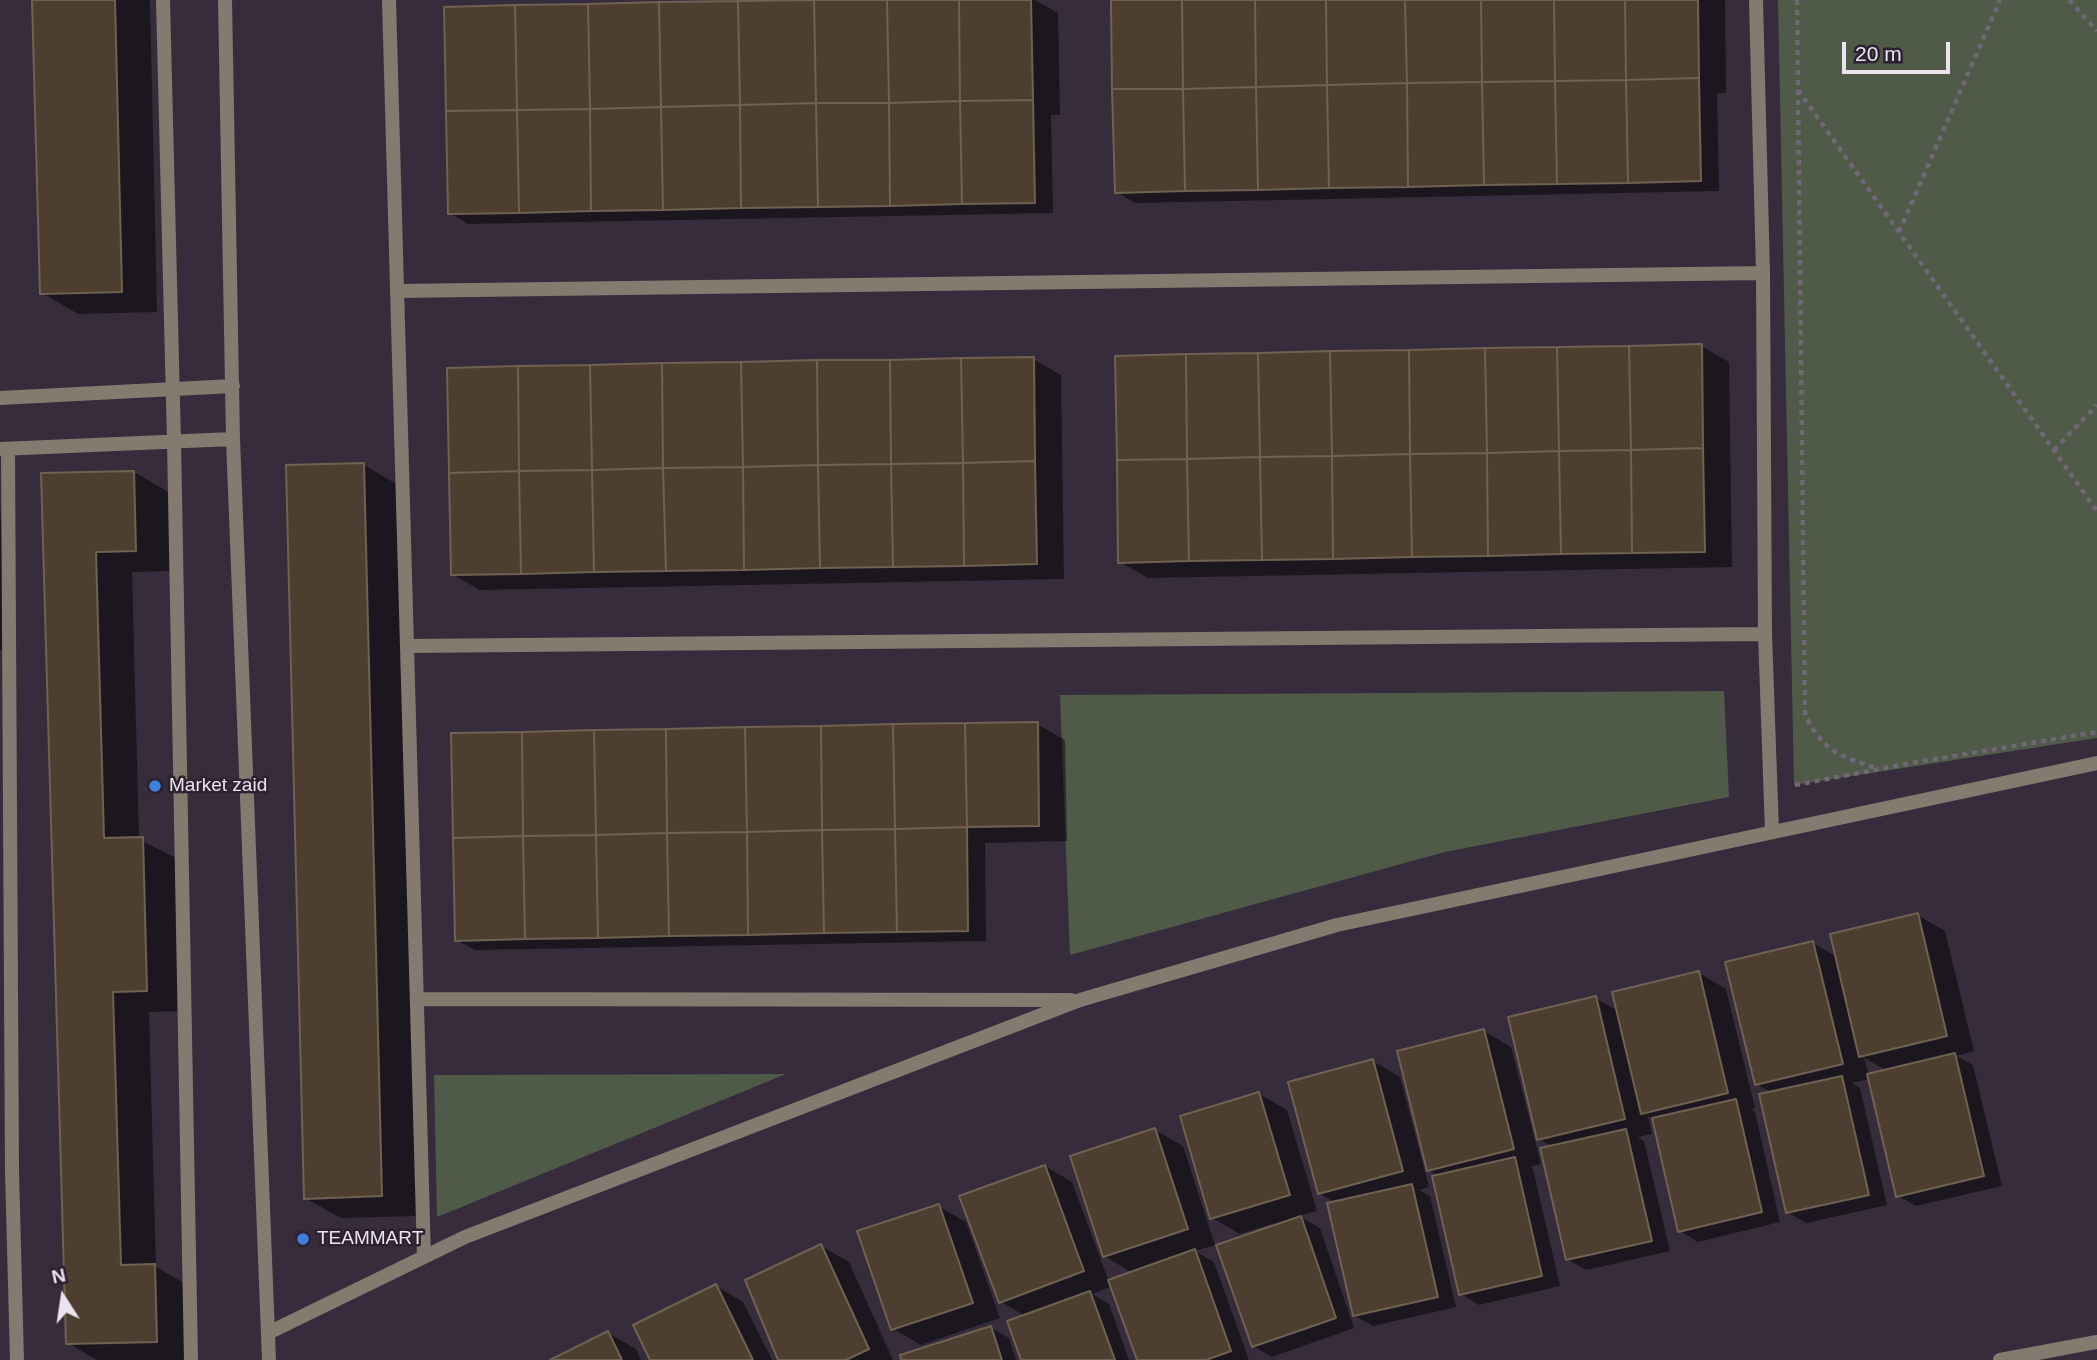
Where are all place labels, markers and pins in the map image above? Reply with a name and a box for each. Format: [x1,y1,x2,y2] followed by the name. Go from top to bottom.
[169,775,267,797] place label: Market zaid
[147,778,163,794] marker: Market zaid
[317,1228,423,1250] place label: TEAMMART
[295,1231,311,1247] marker: TEAMMART

